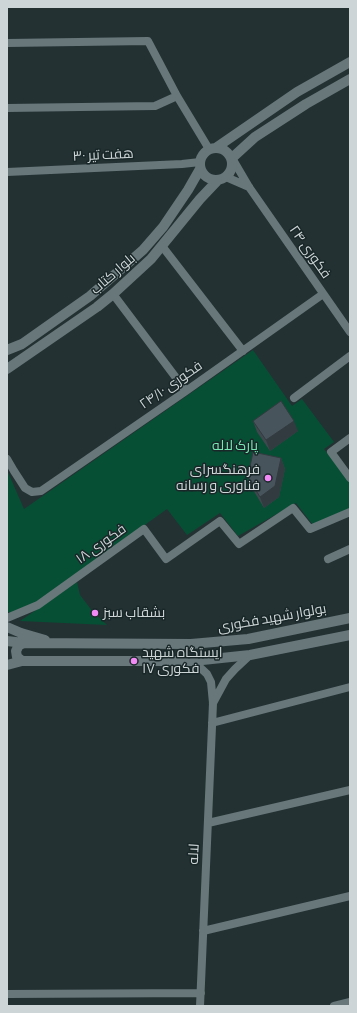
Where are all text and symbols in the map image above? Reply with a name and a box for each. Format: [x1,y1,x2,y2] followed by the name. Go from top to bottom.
[72,145,134,165] street label: هفت تیر ۳۰
[286,222,334,282] street label: فکوری ۲۴
[87,250,139,298] street label: بلوار کتاب
[136,357,206,413] street label: فکوری ۲۴/۱۰
[212,438,258,454] park label: پارک لاله
[176,462,260,494] place label: فرهنگسرای فناوری و رسانه
[263,473,273,483] marker: فرهنگسرای فناوری و رسانه
[73,521,129,567] street label: فکوری ١٨
[216,600,328,636] street label: بولوار شهید فکوری
[103,605,165,621] place label: بشقاب سبز
[90,608,100,618] marker: بشقاب سبز
[142,645,223,678] place label: ایستگاه شهید فکوری ۱۷
[129,656,139,666] marker: ایستگاه شهید فکوری ۱۷
[185,843,203,865] street label: لاله

